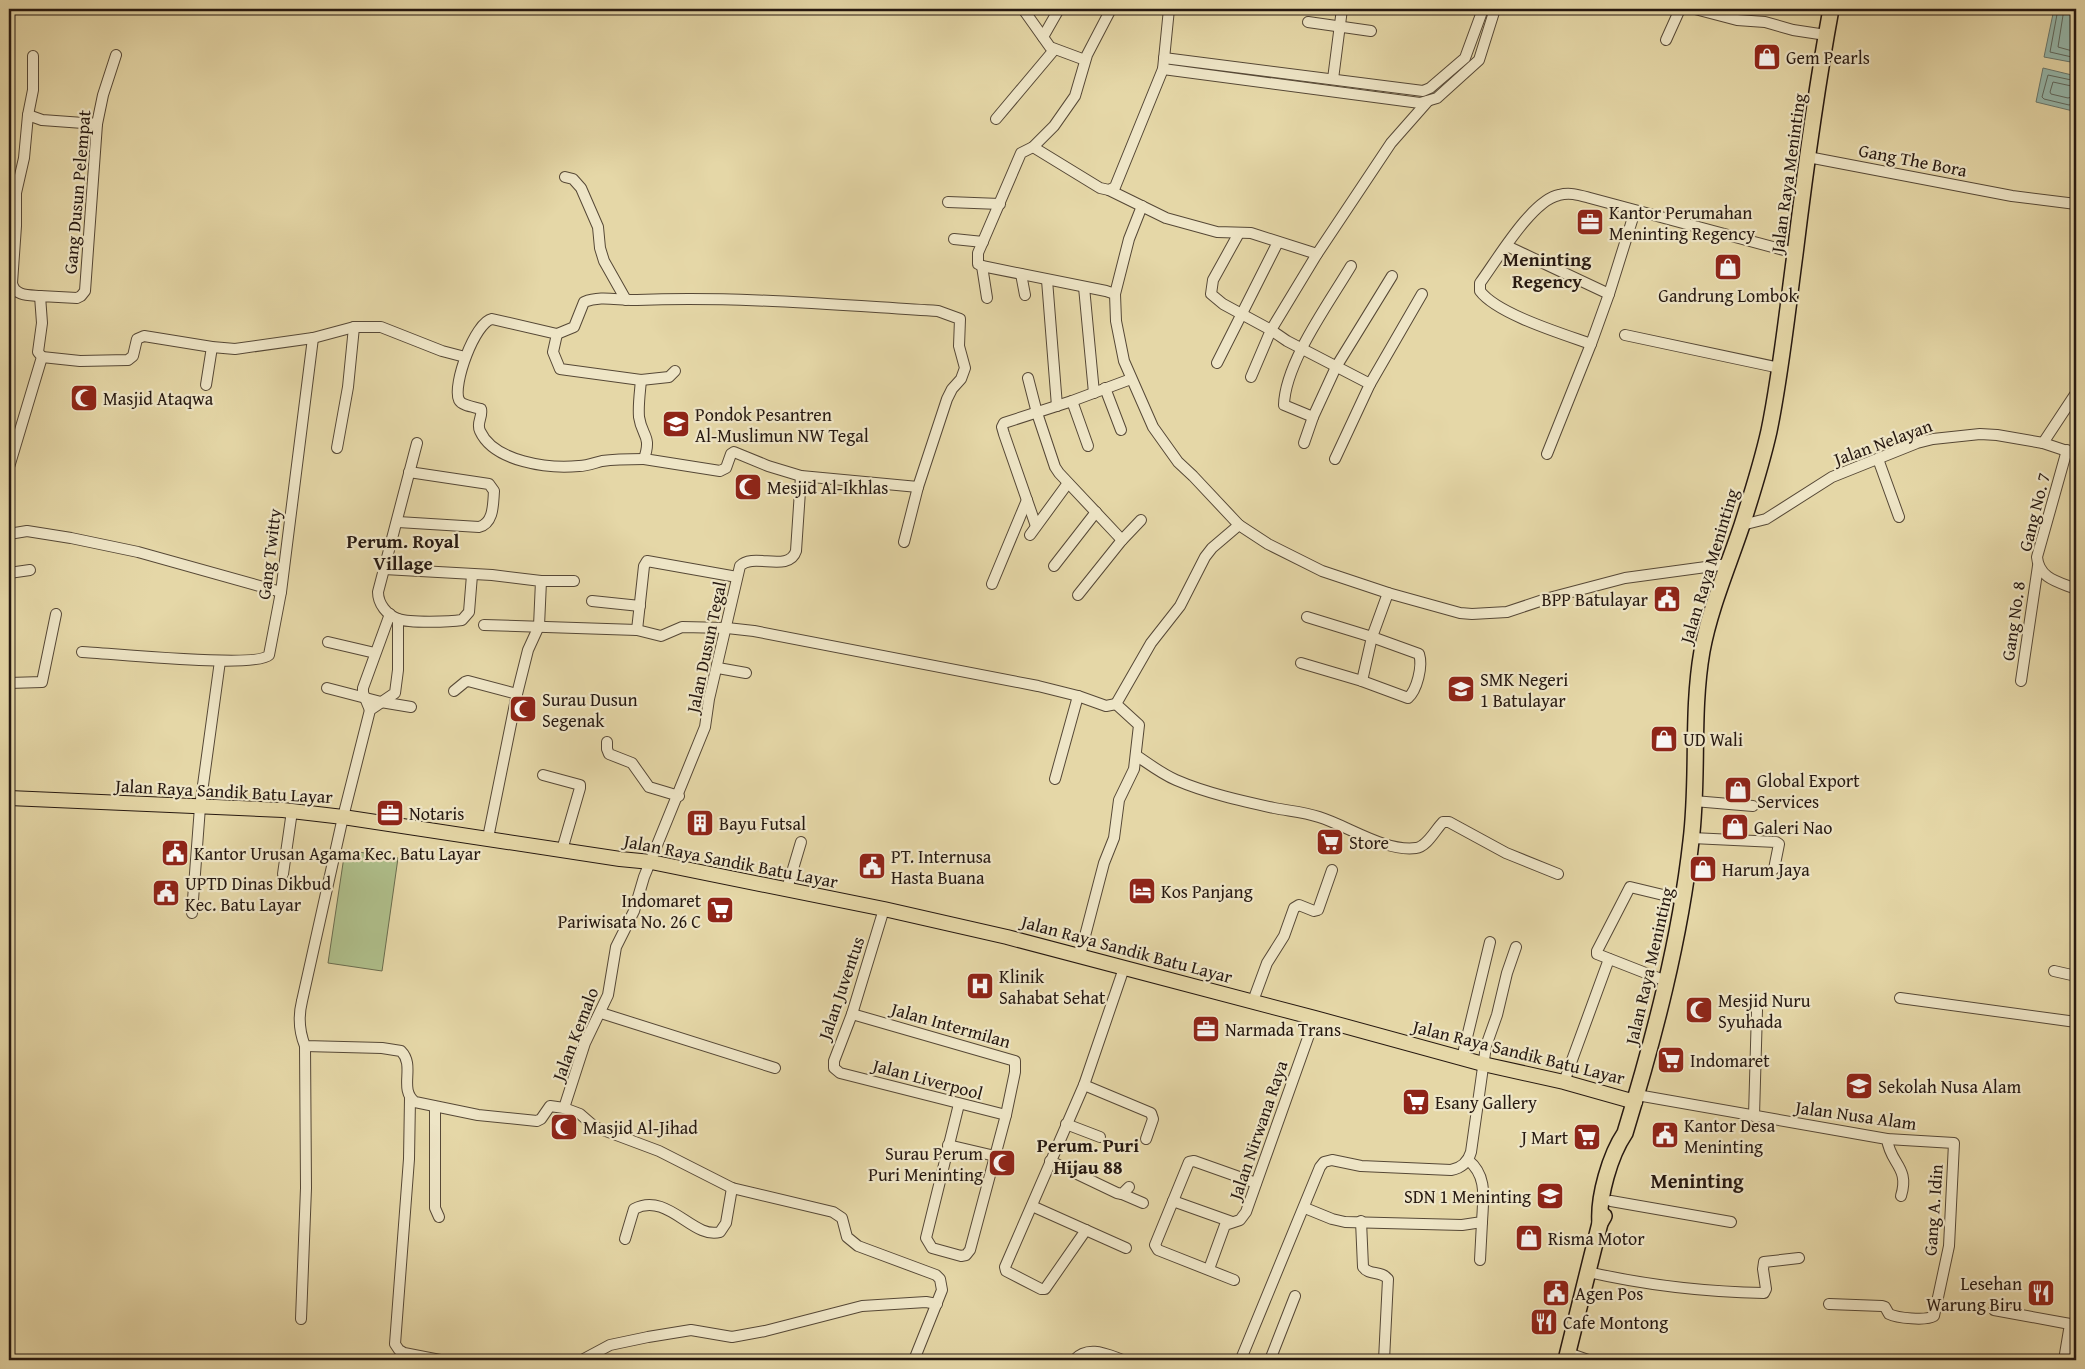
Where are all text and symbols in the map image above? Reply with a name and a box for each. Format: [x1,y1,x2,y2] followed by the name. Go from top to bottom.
[1752,42,1782,72] shop icon: Gem Pearls
[1786,44,1870,71] place label: Gem Pearls
[1763,91,1813,256] street label: Jalan Raya Meninting
[56,108,98,275] street label: Gang Dusun Pelempat
[1856,136,1970,184] street label: Gang The Bora
[1609,199,1755,247] place label: Kantor Perumahan Meninting Regency
[1575,207,1605,237] office icon: Kantor Perumahan Meninting Regency
[1503,245,1592,295] district label: Meninting Regency
[1713,252,1743,282] shop icon: Gandrung Lombok
[1658,282,1799,309] place label: Gandrung Lombok
[69,383,99,413] mosque icon: Masjid Ataqwa
[103,385,214,412] place label: Masjid Ataqwa
[695,401,869,449] place label: Pondok Pesantren Al-Muslimun NW Tegal
[661,409,691,439] school or university icon: Pondok Pesantren Al-Muslimun NW Tegal
[1828,412,1936,473] street label: Jalan Nelayan
[2011,470,2057,554] street label: Gang No. 7
[733,472,763,502] mosque icon: Mesjid Al-Ikhlas
[767,474,888,501] place label: Mesjid Al-Ikhlas
[1672,485,1745,649] street label: Jalan Raya Meninting
[250,507,288,601] street label: Gang Twitty
[347,527,460,577] district label: Perum. Royal Village
[678,579,733,717] street label: Jalan Dusun Tegal
[1994,579,2032,663] street label: Gang No. 8
[1652,584,1682,614] public building icon: BPP Batulayar
[1541,586,1649,613] place label: BPP Batulayar
[1480,666,1568,714] place label: SMK Negeri 1 Batulayar
[1446,674,1476,704] school or university icon: SMK Negeri 1 Batulayar
[542,686,638,734] place label: Surau Dusun Segenak
[508,694,538,724] mosque icon: Surau Dusun Segenak
[1649,724,1679,754] shop icon: UD Wali
[1683,726,1743,753] place label: UD Wali
[1757,767,1860,815] place label: Global Export Services
[113,772,334,810] street label: Jalan Raya Sandik Batu Layar
[1723,775,1753,805] shop icon: Global Export Services
[375,798,405,828] office icon: Notaris
[409,800,464,827] place label: Notaris
[685,808,715,838] building icon: Bayu Futsal
[719,810,806,837] place label: Bayu Futsal
[1720,812,1750,842] shop icon: Galeri Nao
[1754,814,1833,841] place label: Galeri Nao
[620,827,841,895] street label: Jalan Raya Sandik Batu Layar
[1315,827,1345,857] supermarket icon: Store
[1349,829,1389,856] place label: Store
[160,838,190,868] public building icon: Kantor Urusan Agama Kec. Batu Layar
[194,840,481,867] place label: Kantor Urusan Agama Kec. Batu Layar
[891,843,992,891] place label: PT. Internusa Hasta Buana
[857,851,887,881] public building icon: PT. Internusa Hasta Buana
[1688,854,1718,884] shop icon: Harum Jaya
[1722,856,1810,883] place label: Harum Jaya
[185,870,331,918] place label: UPTD Dinas Dikbud Kec. Batu Layar
[1127,876,1157,906] hotel icon: Kos Panjang
[151,878,181,908] public building icon: UPTD Dinas Dikbud Kec. Batu Layar
[1161,878,1253,905] place label: Kos Panjang
[1617,885,1680,1049] street label: Jalan Raya Meninting
[558,887,702,935] place label: Indomaret Pariwisata No. 26 C
[705,895,735,925] supermarket icon: Indomaret Pariwisata No. 26 C
[1016,907,1236,990] street label: Jalan Raya Sandik Batu Layar
[810,933,871,1045] street label: Jalan Juventus
[999,963,1106,1011] place label: Klinik Sahabat Sehat
[965,971,995,1001] hospital icon: Klinik Sahabat Sehat
[544,983,605,1087] street label: Jalan Kemalo
[1718,987,1811,1035] place label: Mesjid Nuru Syuhada
[886,995,1014,1055] street label: Jalan Intermilan
[1684,995,1714,1025] mosque icon: Mesjid Nuru Syuhada
[1408,1012,1628,1092] street label: Jalan Raya Sandik Batu Layar
[1191,1014,1221,1044] office icon: Narmada Trans
[1225,1016,1341,1043] place label: Narmada Trans
[1656,1045,1686,1075] supermarket icon: Indomaret
[1690,1047,1770,1074] place label: Indomaret
[868,1051,986,1107] street label: Jalan Liverpool
[1221,1056,1295,1205] street label: Jalan Nirwana Raya
[1844,1071,1874,1101] school or university icon: Sekolah Nusa Alam
[1878,1073,2021,1100] place label: Sekolah Nusa Alam
[1401,1087,1431,1117] supermarket icon: Esany Gallery
[1435,1089,1537,1116] place label: Esany Gallery
[1792,1093,1919,1137] street label: Jalan Nusa Alam
[549,1112,579,1142] mosque icon: Masjid Al-Jihad
[1684,1112,1776,1160] place label: Kantor Desa Meninting
[583,1114,698,1141] place label: Masjid Al-Jihad
[1650,1120,1680,1150] public building icon: Kantor Desa Meninting
[1572,1122,1602,1152] supermarket icon: J Mart
[1519,1124,1569,1151] place label: J Mart
[1037,1131,1139,1181] district label: Perum. Puri Hijau 88
[868,1140,983,1188] place label: Surau Perum Puri Meninting
[987,1148,1017,1178] mosque icon: Surau Perum Puri Meninting
[1916,1163,1950,1257] street label: Gang A. Idin
[1651,1166,1744,1195] district label: Meninting
[1535,1181,1565,1211] school or university icon: SDN 1 Meninting
[1404,1183,1531,1210] place label: SDN 1 Meninting
[1514,1223,1544,1253] shop icon: Risma Motor
[1548,1225,1645,1252] place label: Risma Motor
[1926,1270,2022,1318] place label: Lesehan Warung Biru
[1541,1278,1571,1308] public building icon: Agen Pos
[2026,1278,2056,1308] restaurant icon: Lesehan Warung Biru
[1575,1280,1643,1307] place label: Agen Pos
[1529,1307,1559,1337] restaurant icon: Cafe Montong
[1563,1309,1668,1336] place label: Cafe Montong

